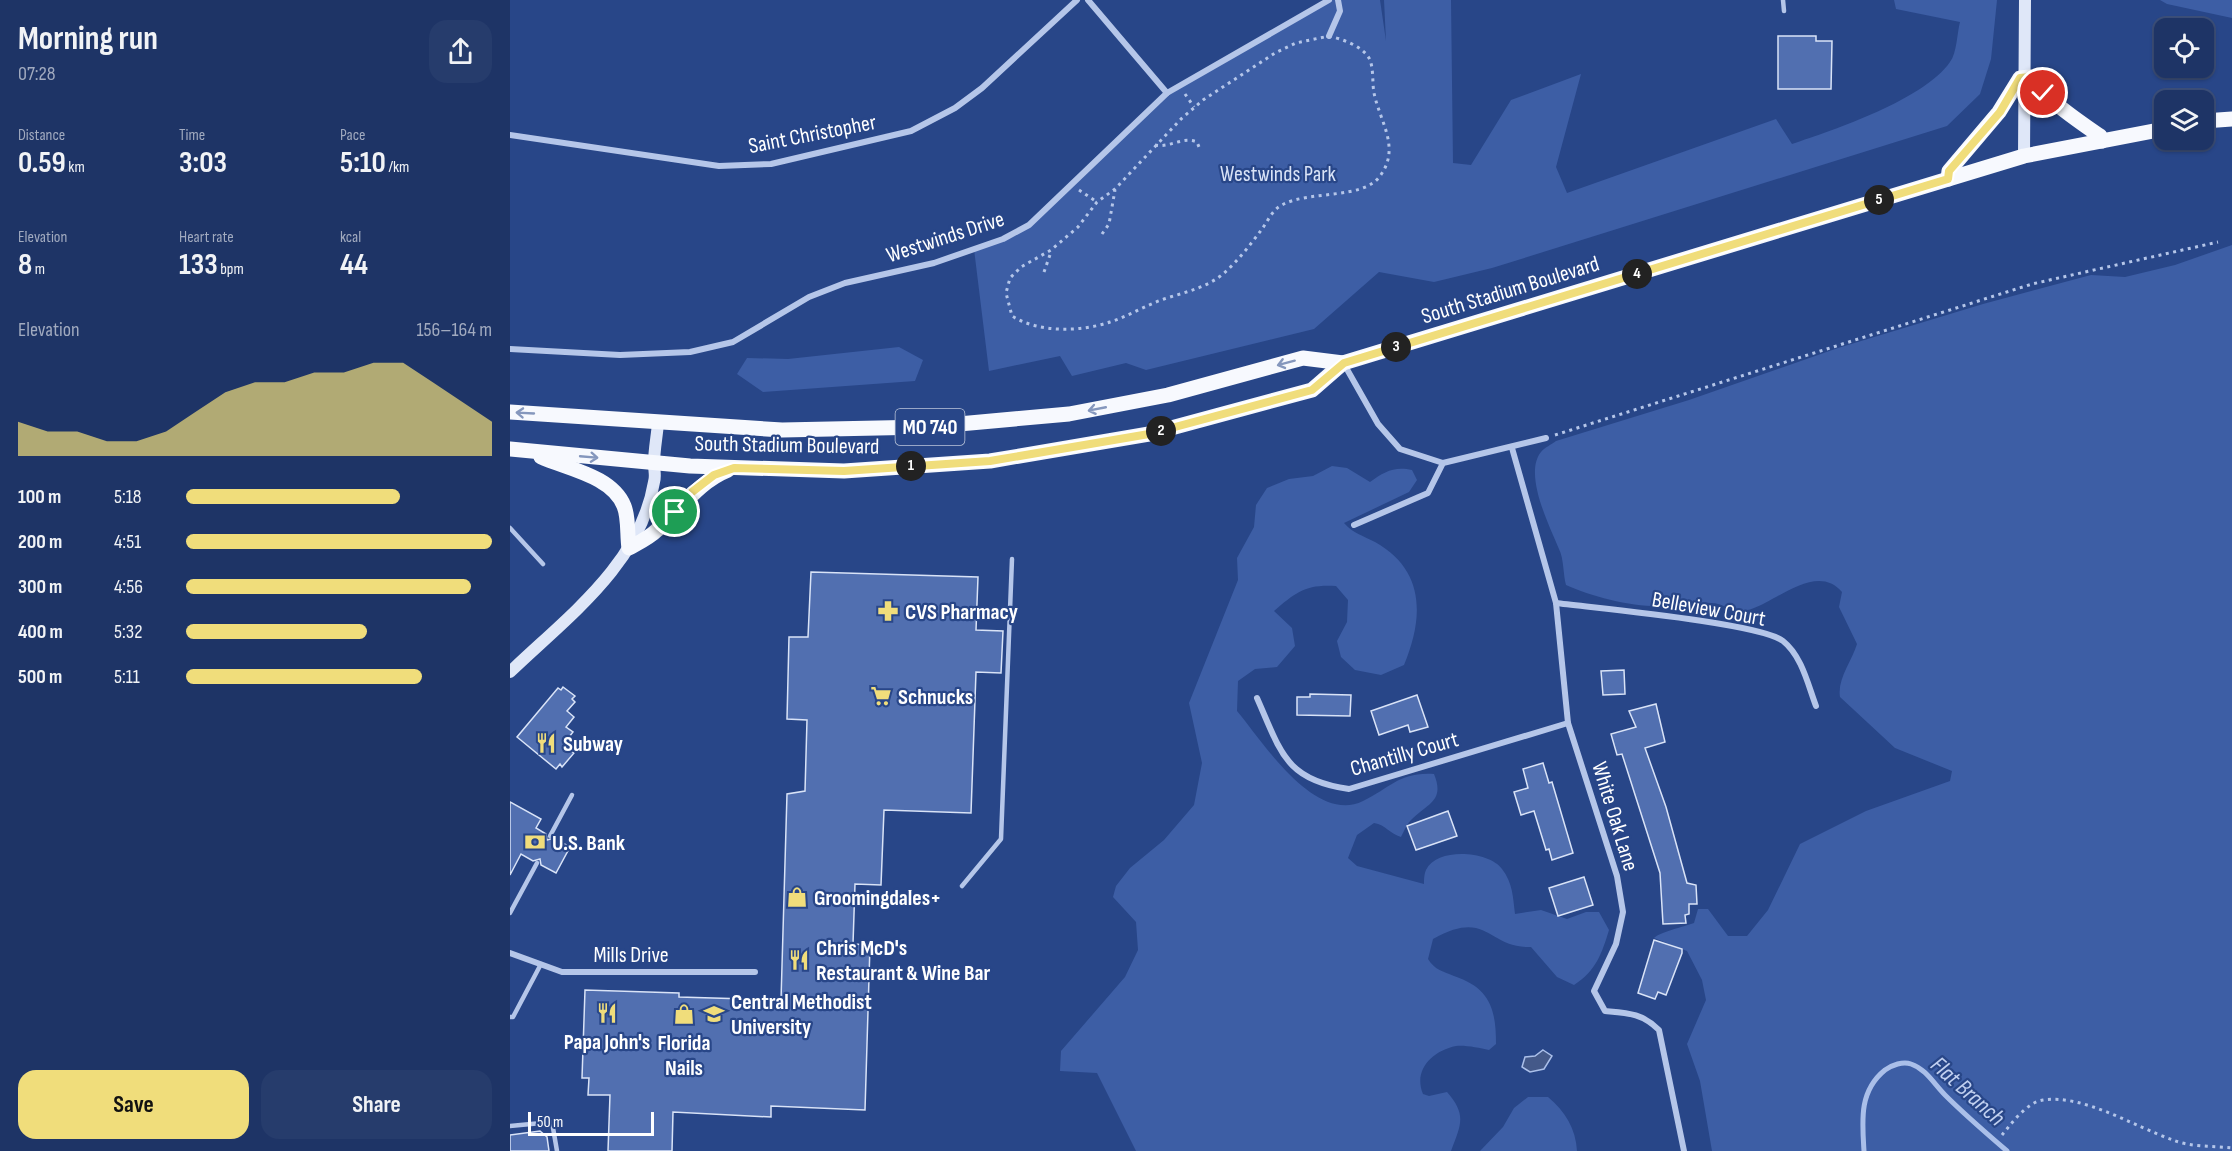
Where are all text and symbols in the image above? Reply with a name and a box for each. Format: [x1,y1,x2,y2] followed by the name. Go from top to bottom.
[2154,18,2214,150] map controls
[2154,18,2214,78] button: locate
[18,19,158,59] text: Morning run
[429,20,492,83] button: share
[18,62,56,86] text: 07:28
[2017,67,2068,118] pin
[2026,76,2059,109] icon: check
[2154,90,2214,150] button: layers
[746,109,878,160] street label: Saint Christopher
[18,126,65,145] text: Distance
[179,126,205,145] text: Time
[340,126,365,145] text: Pace
[18,145,66,181] text: 0.59
[179,145,227,181] text: 3:03
[340,145,386,181] text: 5:10
[66,158,85,177] text: km
[386,158,409,177] text: /km
[1220,161,1337,188] park label: Westwinds Park
[1864,185,1894,215] pin: 5
[1875,190,1883,209] text: 5
[883,206,1008,269] street label: Westwinds Drive
[18,228,67,247] text: Elevation
[179,228,234,247] text: Heart rate
[340,228,361,247] text: kcal
[18,247,32,283] text: 8
[179,247,218,283] text: 133
[340,247,368,283] text: 44
[1418,251,1603,330] street label: South Stadium Boulevard
[1622,259,1652,289] pin: 4
[32,260,45,279] text: m
[218,260,244,279] text: bpm
[1633,264,1641,283] text: 4
[18,318,80,342] text: Elevation
[417,318,492,342] text: 156–164 m
[1381,332,1411,362] pin: 3
[1392,337,1400,356] text: 3
[1277,358,1296,369] one-way arrow
[1087,404,1107,415] one-way arrow
[516,407,536,418] one-way arrow
[896,409,964,445] road number: MO 740
[1146,416,1176,446] pin: 2
[1157,421,1165,440] text: 2
[694,430,880,461] street label: South Stadium Boulevard
[896,451,926,481] pin: 1
[579,452,599,463] one-way arrow
[908,456,914,475] text: 1
[18,485,61,509] text: 100 m
[114,485,142,509] text: 5:18
[649,486,700,537] pin
[658,495,691,528] icon: arrive
[18,530,62,554] text: 200 m
[114,530,141,554] text: 4:51
[18,575,62,599] text: 300 m
[114,575,143,599] text: 4:56
[1650,586,1768,633] street label: Belleview Court
[876,599,900,623] pharmacy icon: CVS Pharmacy
[905,599,1018,626] place label: CVS Pharmacy
[18,620,63,644] text: 400 m
[114,620,142,644] text: 5:32
[18,665,62,689] text: 500 m
[114,665,140,689] text: 5:11
[869,684,893,708] supermarket icon: Schnucks
[898,684,973,711] place label: Schnucks
[1347,726,1462,783] street label: Chantilly Court
[534,731,558,755] restaurant icon: Subway
[563,731,623,758] place label: Subway
[1585,759,1644,874] street label: White Oak Lane
[523,830,547,854] bank icon: U.S. Bank
[552,830,626,857] place label: U.S. Bank
[785,885,809,909] shop icon: Groomingdales+
[814,885,941,912] place label: Groomingdales+
[816,935,990,987] place label: Chris McD's Restaurant & Wine Bar
[593,942,669,969] street label: Mills Drive
[787,948,811,972] restaurant icon: Chris McD's Restaurant & Wine Bar
[731,989,872,1041] place label: Central Methodist University
[595,1001,619,1025] restaurant icon: Papa John's
[672,1002,696,1026] shop icon: Florida Nails
[702,1002,726,1026] school or university icon: Central Methodist University
[564,1029,650,1056] place label: Papa John's
[658,1030,710,1082] place label: Florida Nails
[1924,1050,2011,1132] water label: Flat Branch
[18,1070,249,1139] button: Save
[261,1070,492,1139] button: Share
[528,1109,654,1136] scale bar
[537,1113,563,1132] text: 50 m

